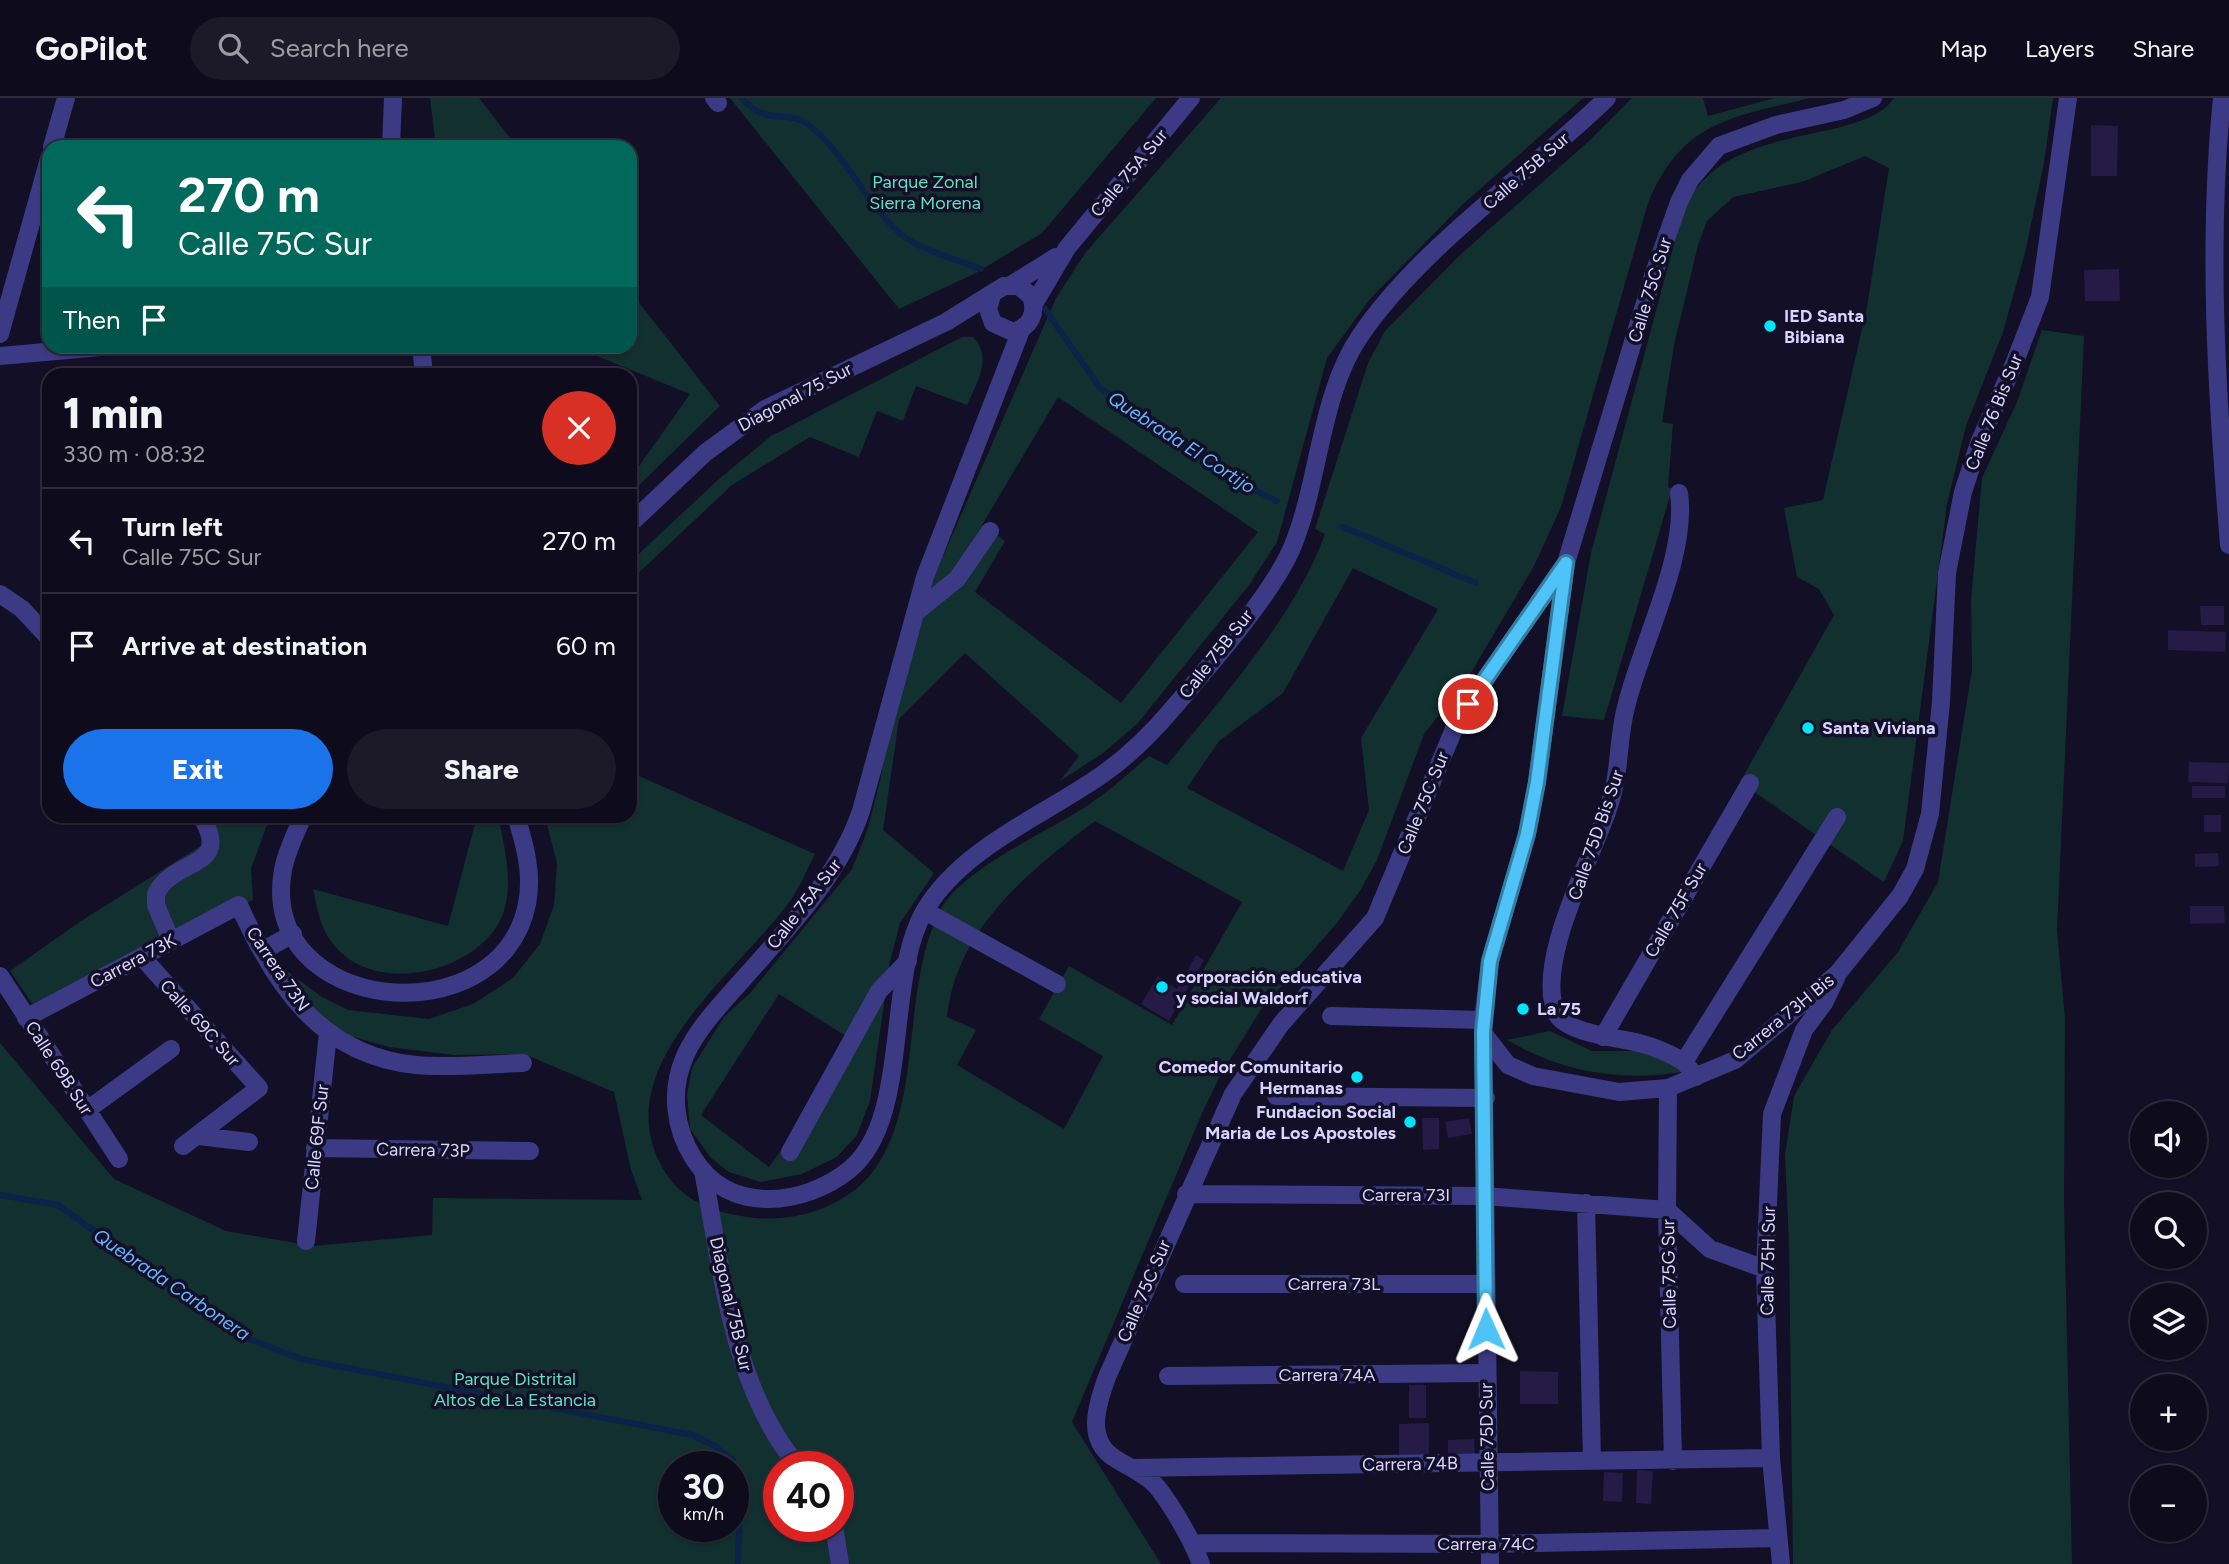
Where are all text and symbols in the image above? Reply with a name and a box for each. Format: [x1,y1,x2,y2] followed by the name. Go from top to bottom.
[190,17,680,80] search box
[35,29,148,68] text: GoPilot
[214,29,252,67] icon: search
[270,32,409,64] text: Search here
[1940,34,1987,63] text: Map
[2025,34,2094,63] text: Layers
[2132,34,2194,63] text: Share
[1086,124,1172,222] street label: Calle 75A Sur
[1478,128,1574,214] street label: Calle 75B Sur
[178,165,320,224] text: 270 m
[63,168,154,259] icon: left
[869,171,981,214] park label: Parque Zonal Sierra Morena
[178,225,372,263] text: Calle 75C Sur
[1624,235,1676,345] street label: Calle 75C Sur
[135,301,173,339] icon: arrive
[63,304,121,336] text: Then
[1784,305,1864,348] place label: IED Santa Bibiana
[1762,318,1778,334] marker: IED Santa Bibiana
[1961,350,2027,474] street label: Calle 76 Bis Sur
[734,358,856,436] street label: Diagonal 75 Sur
[1104,386,1260,499] water label: Quebrada El Cortijo
[63,388,163,439] text: 1 min
[542,391,616,465] button: close
[63,440,205,468] text: 330 m · 08:32
[122,511,223,543] text: Turn left
[63,522,101,560] icon: left
[542,525,616,557] text: 270 m
[122,543,261,571] text: Calle 75C Sur
[1174,605,1258,703] street label: Calle 75B Sur
[63,627,101,665] icon: arrive
[122,630,367,662] text: Arrive at destination
[556,630,616,662] text: 60 m
[1438,674,1498,734] pin
[1449,685,1487,723] icon: arrive
[1822,717,1936,739] place label: Santa Viviana
[1800,720,1816,736] marker: Santa Viviana
[63,729,333,809] button: Exit
[347,729,616,809] button: Share
[1392,748,1454,858] street label: Calle 75C Sur
[1563,767,1629,903] street label: Calle 75D Bis Sur
[762,855,846,953] street label: Calle 75A Sur
[1640,859,1712,961] street label: Calle 75F Sur
[242,923,314,1015] street label: Carrera 73N
[86,929,180,993] street label: Carrera 73K
[1176,966,1362,1009] place label: corporación educativa y social Waldorf
[1728,969,1838,1065] street label: Carrera 73H Bis
[155,975,245,1071] street label: Calle 69C Sur
[1154,979,1170,995] marker: corporación educativa y social Waldorf
[1537,998,1581,1020] place label: La 75
[1515,1001,1531,1017] marker: La 75
[21,1017,97,1119] street label: Calle 69B Sur
[1159,1056,1344,1099] place label: Comedor Comunitario Hermanas
[1349,1069,1365,1085] marker: Comedor Comunitario Hermanas
[301,1083,333,1191] street label: Calle 69F Sur
[1205,1101,1397,1144] place label: Fundacion Social Maria de Los Apostoles
[2130,1101,2207,1542] map controls
[2130,1101,2207,1178] button: sound
[1402,1114,1418,1130] marker: Fundacion Social Maria de Los Apostoles
[376,1138,470,1162] street label: Carrera 73P
[1362,1184,1450,1206] street label: Carrera 73I
[2130,1192,2207,1269] button: search
[1756,1206,1780,1316] street label: Calle 75H Sur
[1657,1219,1681,1329] street label: Calle 75G Sur
[89,1224,254,1345] water label: Quebrada Carbonera
[705,1235,757,1373] street label: Diagonal 75B Sur
[1113,1237,1175,1345] street label: Calle 75C Sur
[1288,1273,1381,1295] street label: Carrera 73L
[2130,1283,2207,1360] button: layers
[1449,1292,1523,1366] position arrow
[1279,1364,1375,1386] street label: Carrera 74A
[434,1368,596,1411] park label: Parque Distrital Altos de La Estancia
[2130,1374,2207,1451] button: +
[1475,1383,1499,1491] street label: Calle 75D Sur
[763,1451,854,1542] speed limit sign: 40
[1362,1452,1458,1476] street label: Carrera 74B
[2130,1465,2207,1542] button: −
[682,1466,725,1508] text: 30
[683,1503,724,1525] text: km/h
[1437,1533,1535,1555] street label: Carrera 74C

